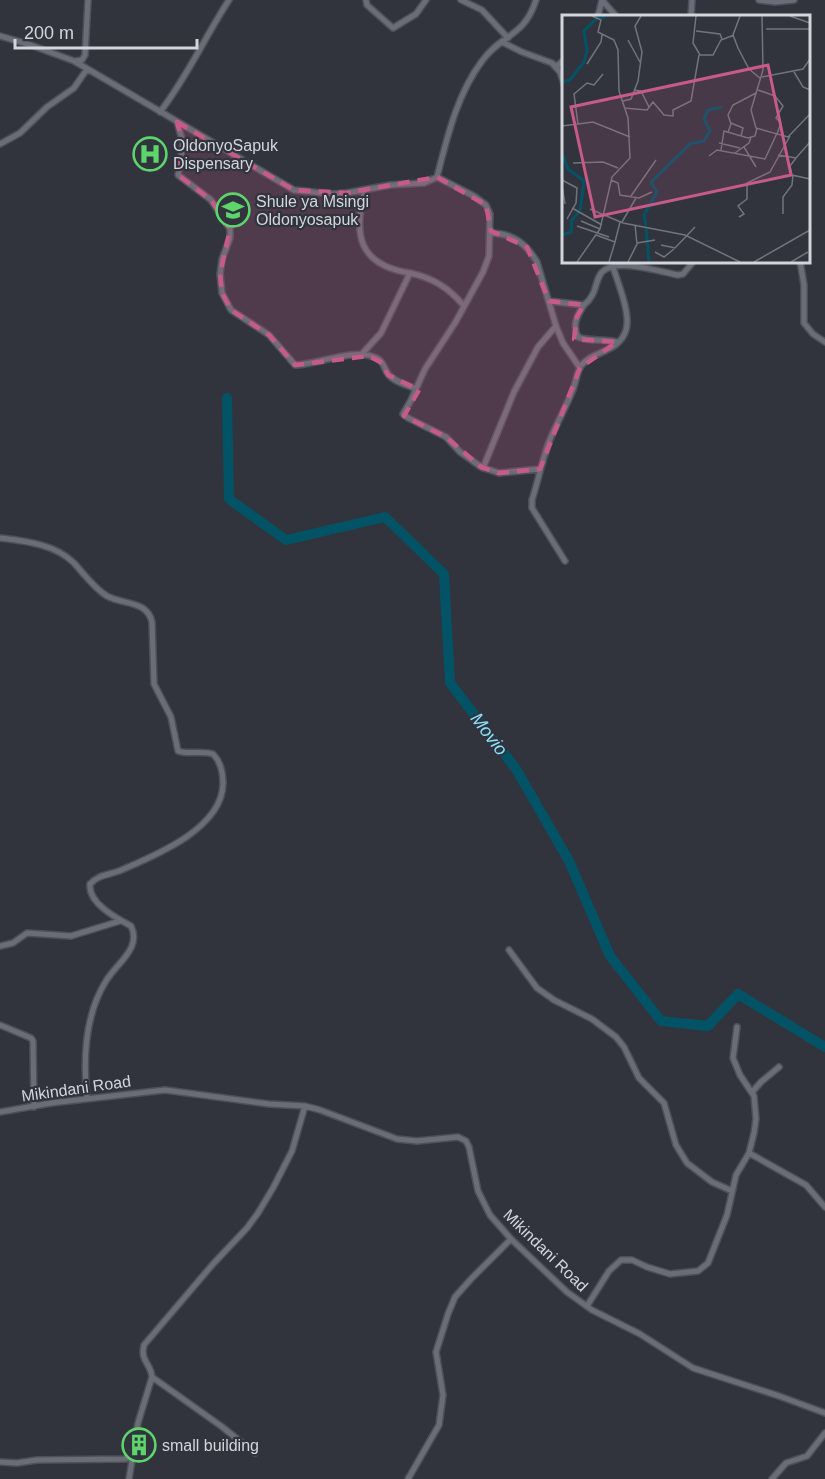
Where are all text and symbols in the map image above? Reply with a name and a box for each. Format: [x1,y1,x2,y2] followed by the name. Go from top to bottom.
[15,12,196,50] scale bar
[562,15,810,262] inset map
[24,23,74,43] text: 200 m
[132,136,168,172] hospital icon: OldonyoSapuk Dispensary
[173,137,279,172] place label: OldonyoSapuk Dispensary
[215,192,251,228] school or university icon: Shule ya Msingi Oldonyosapuk
[256,193,369,228] place label: Shule ya Msingi Oldonyosapuk
[467,709,511,759] water label: Movio
[20,1072,132,1105] street label: Mikindani Road
[500,1206,591,1295] street label: Mikindani Road
[121,1427,157,1463] building icon: small building
[162,1437,259,1454] place label: small building

